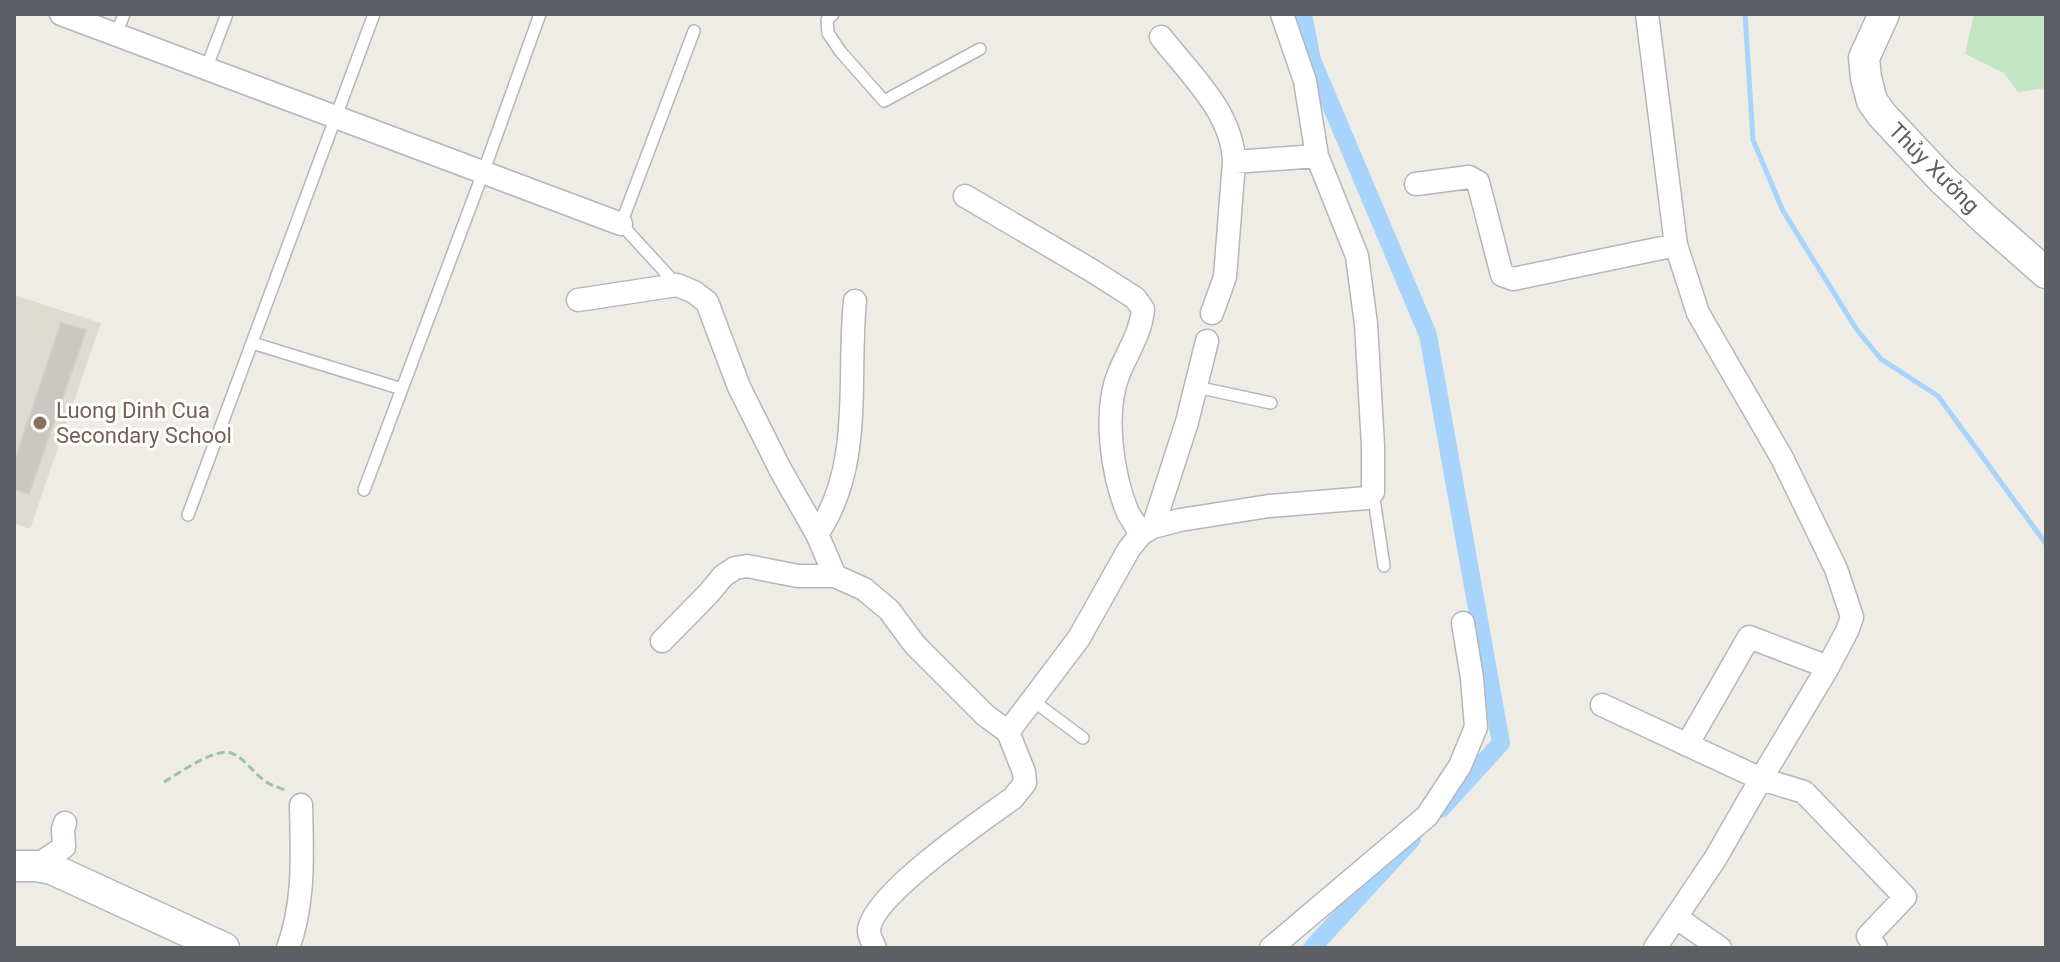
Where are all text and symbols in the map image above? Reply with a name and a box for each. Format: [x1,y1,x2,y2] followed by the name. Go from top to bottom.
[1884,118,1984,218] street label: Thủy Xưởng
[56,398,232,448] place label: Luong Dinh Cua Secondary School
[31,414,49,432] marker: Luong Dinh Cua Secondary School

